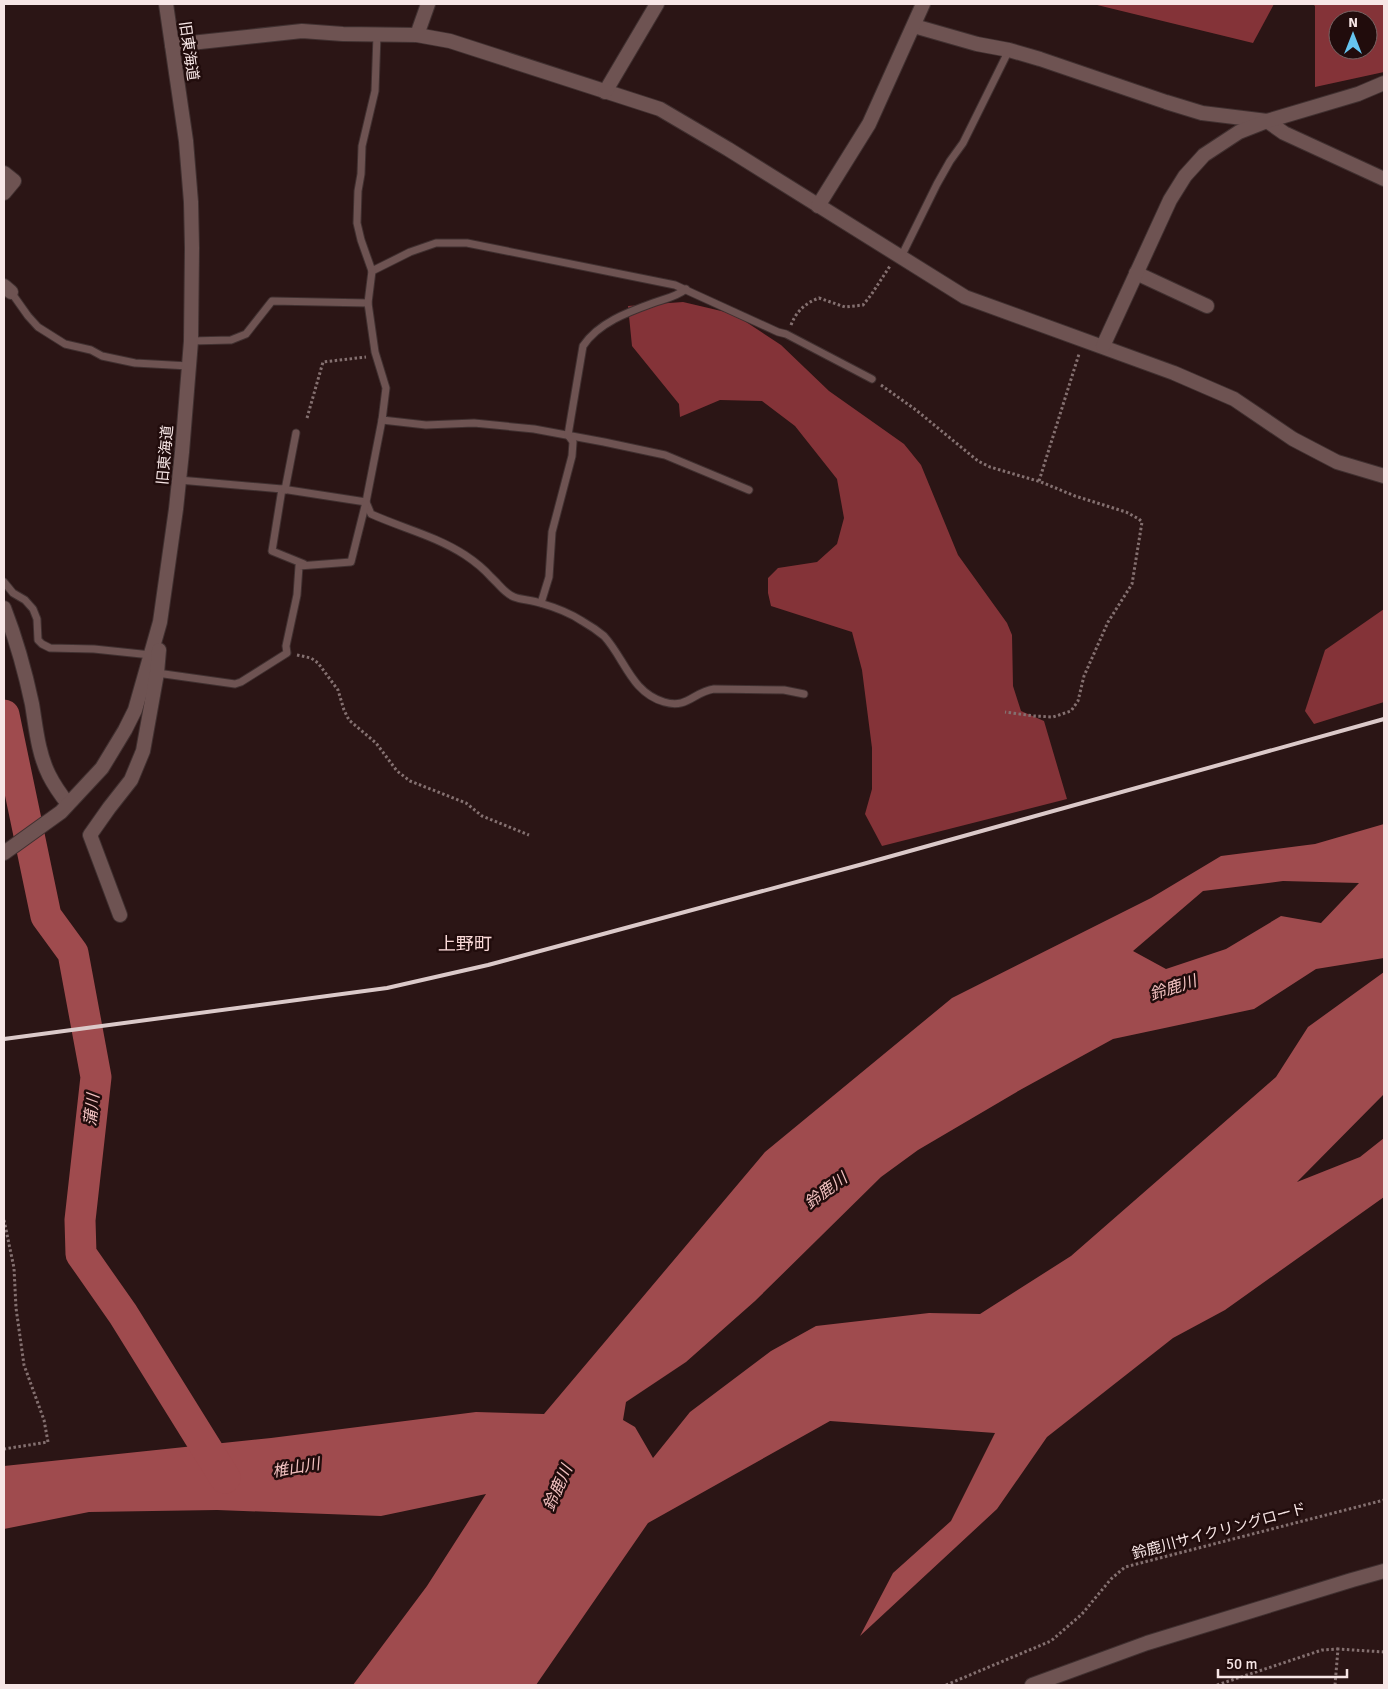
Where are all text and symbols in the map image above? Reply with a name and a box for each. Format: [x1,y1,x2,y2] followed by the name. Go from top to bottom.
[1328,10,1378,60] north arrow
[1348,14,1358,31] text: N
[176,20,202,82] street label: 旧東海道
[153,424,177,486] street label: 旧東海道
[438,933,492,955] district label: 上野町
[1147,970,1201,1005] water label: 鈴鹿川
[80,1091,104,1127] water label: 蒲川
[801,1167,853,1213] water label: 鈴鹿川
[271,1454,323,1482] water label: 椎山川
[539,1460,578,1514] water label: 鈴鹿川
[1130,1499,1308,1563] street label: 鈴鹿川サイクリングロード
[1218,1646,1347,1678] scale bar
[1226,1655,1257,1673] text: 50 m

